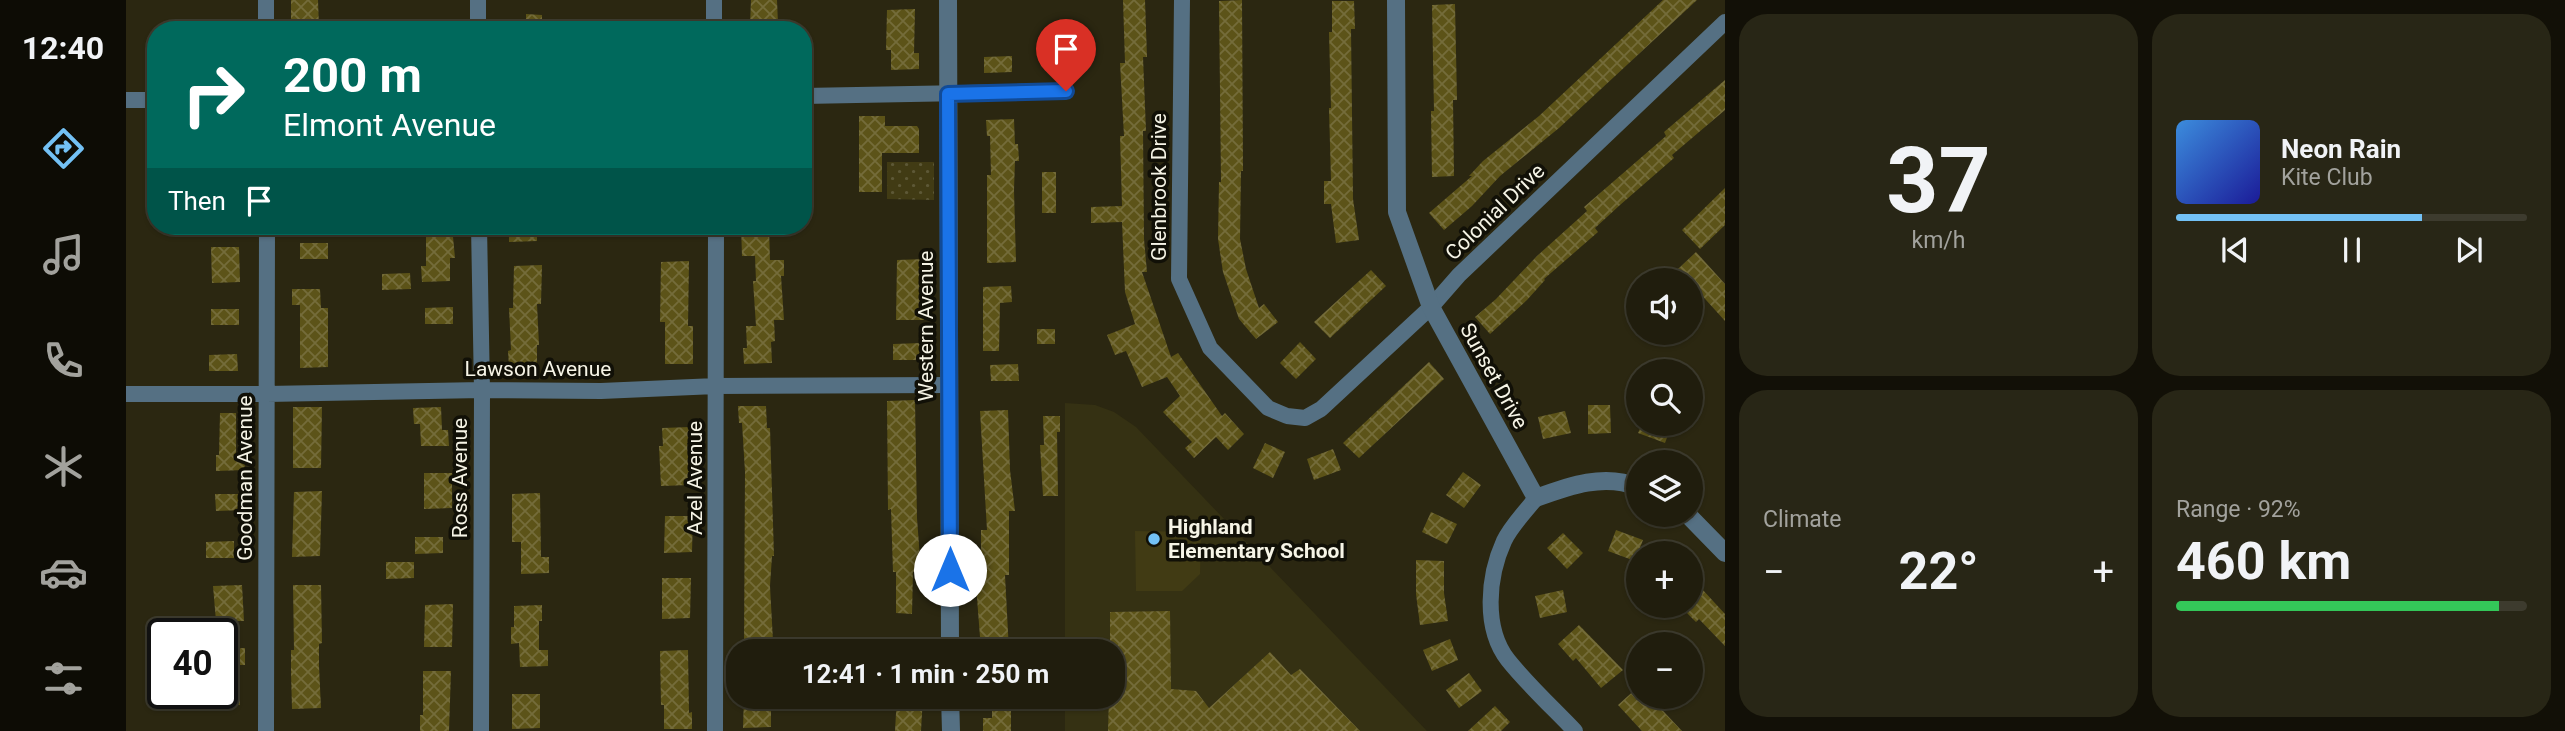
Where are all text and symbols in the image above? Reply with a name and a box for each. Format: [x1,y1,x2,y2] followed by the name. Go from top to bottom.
[1036,19,1096,91] pin
[22,29,104,67] text: 12:40
[1047,30,1085,68] icon: arrive
[283,47,422,104] text: 200 m
[168,49,259,140] icon: right
[283,106,496,144] text: Elmont Avenue
[1147,113,1171,261] street label: Glenbrook Drive
[39,124,88,173] icon: directions
[1886,128,1991,234] text: 37
[2281,134,2401,164] text: Neon Rain
[1440,159,1550,265] street label: Colonial Drive
[2281,164,2373,191] text: Kite Club
[240,182,278,220] icon: arrive
[168,186,226,216] text: Then
[1912,227,1966,254] text: km/h
[39,230,88,279] icon: music
[2216,231,2254,269] icon: previous
[2333,231,2371,269] icon: pause
[2450,231,2488,269] icon: next
[914,251,938,401] street label: Western Avenue
[1626,268,1703,709] map controls
[1626,268,1703,345] button: sound
[1455,319,1533,433] street label: Sunset Drive
[39,336,88,385] icon: phone
[465,357,611,381] street label: Lawson Avenue
[1626,359,1703,436] button: search
[233,395,257,561] street label: Goodman Avenue
[448,418,472,538] street label: Ross Avenue
[683,421,707,535] street label: Azel Avenue
[39,442,88,491] icon: climate
[1626,450,1703,527] button: layers
[2176,496,2301,523] text: Range · 92%
[1763,506,1842,533] text: Climate
[1168,515,1345,563] place label: Highland Elementary School
[1146,531,1162,547] marker: Highland Elementary School
[2176,531,2351,592] text: 460 km
[913,533,987,607] position arrow
[1626,541,1703,618] button: +
[1899,541,1979,602] text: 22°
[39,548,88,597] icon: car
[1763,550,1785,594] text: −
[2092,550,2114,594] text: +
[147,618,238,709] speed limit sign: 40
[1626,632,1703,709] button: −
[39,654,88,703] icon: filters
[802,659,1049,689] text: 12:41 · 1 min · 250 m

